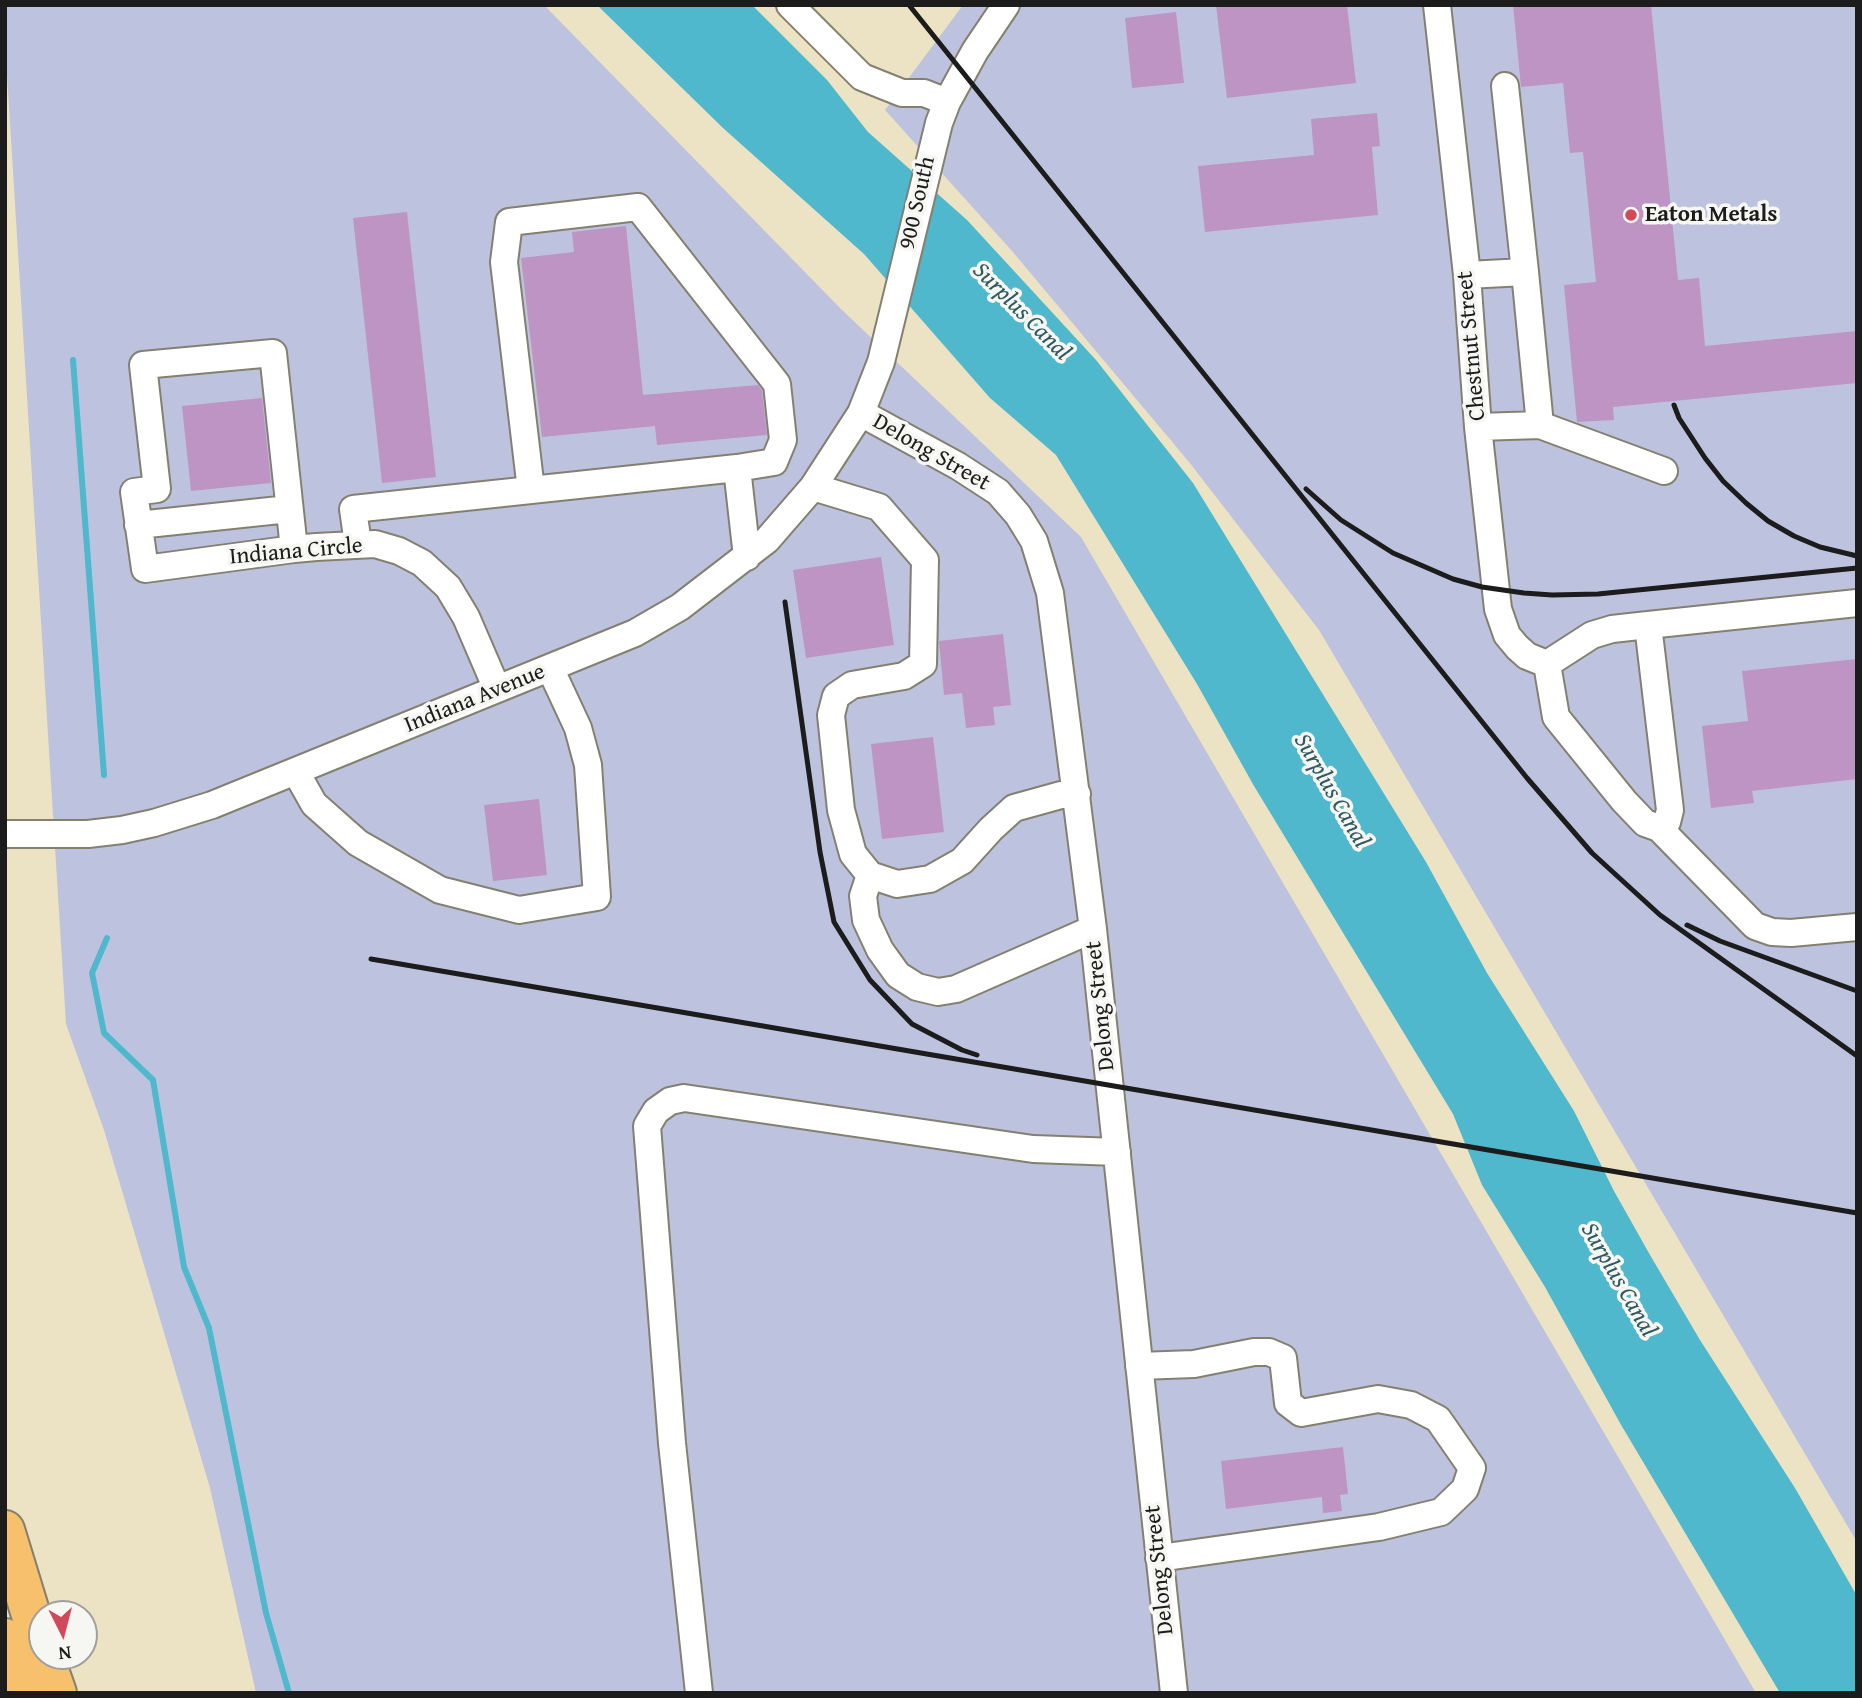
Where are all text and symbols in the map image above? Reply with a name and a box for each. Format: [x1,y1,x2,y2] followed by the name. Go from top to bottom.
[894,154,942,252] street label: 900 South
[1645,201,1777,229] place label: Eaton Metals
[1623,207,1639,223] marker: Eaton Metals
[966,257,1076,367] water label: Surplus Canal
[1452,270,1492,422] street label: Chestnut Street
[868,408,994,498] street label: Delong Street
[228,532,364,572] street label: Indiana Circle
[401,658,549,740] street label: Indiana Avenue
[1287,729,1375,853] water label: Surplus Canal
[1080,940,1122,1072] street label: Delong Street
[1574,1218,1662,1342] water label: Surplus Canal
[1139,1504,1181,1636] street label: Delong Street
[28,1600,98,1670] north arrow
[57,1639,73,1668] text: N

